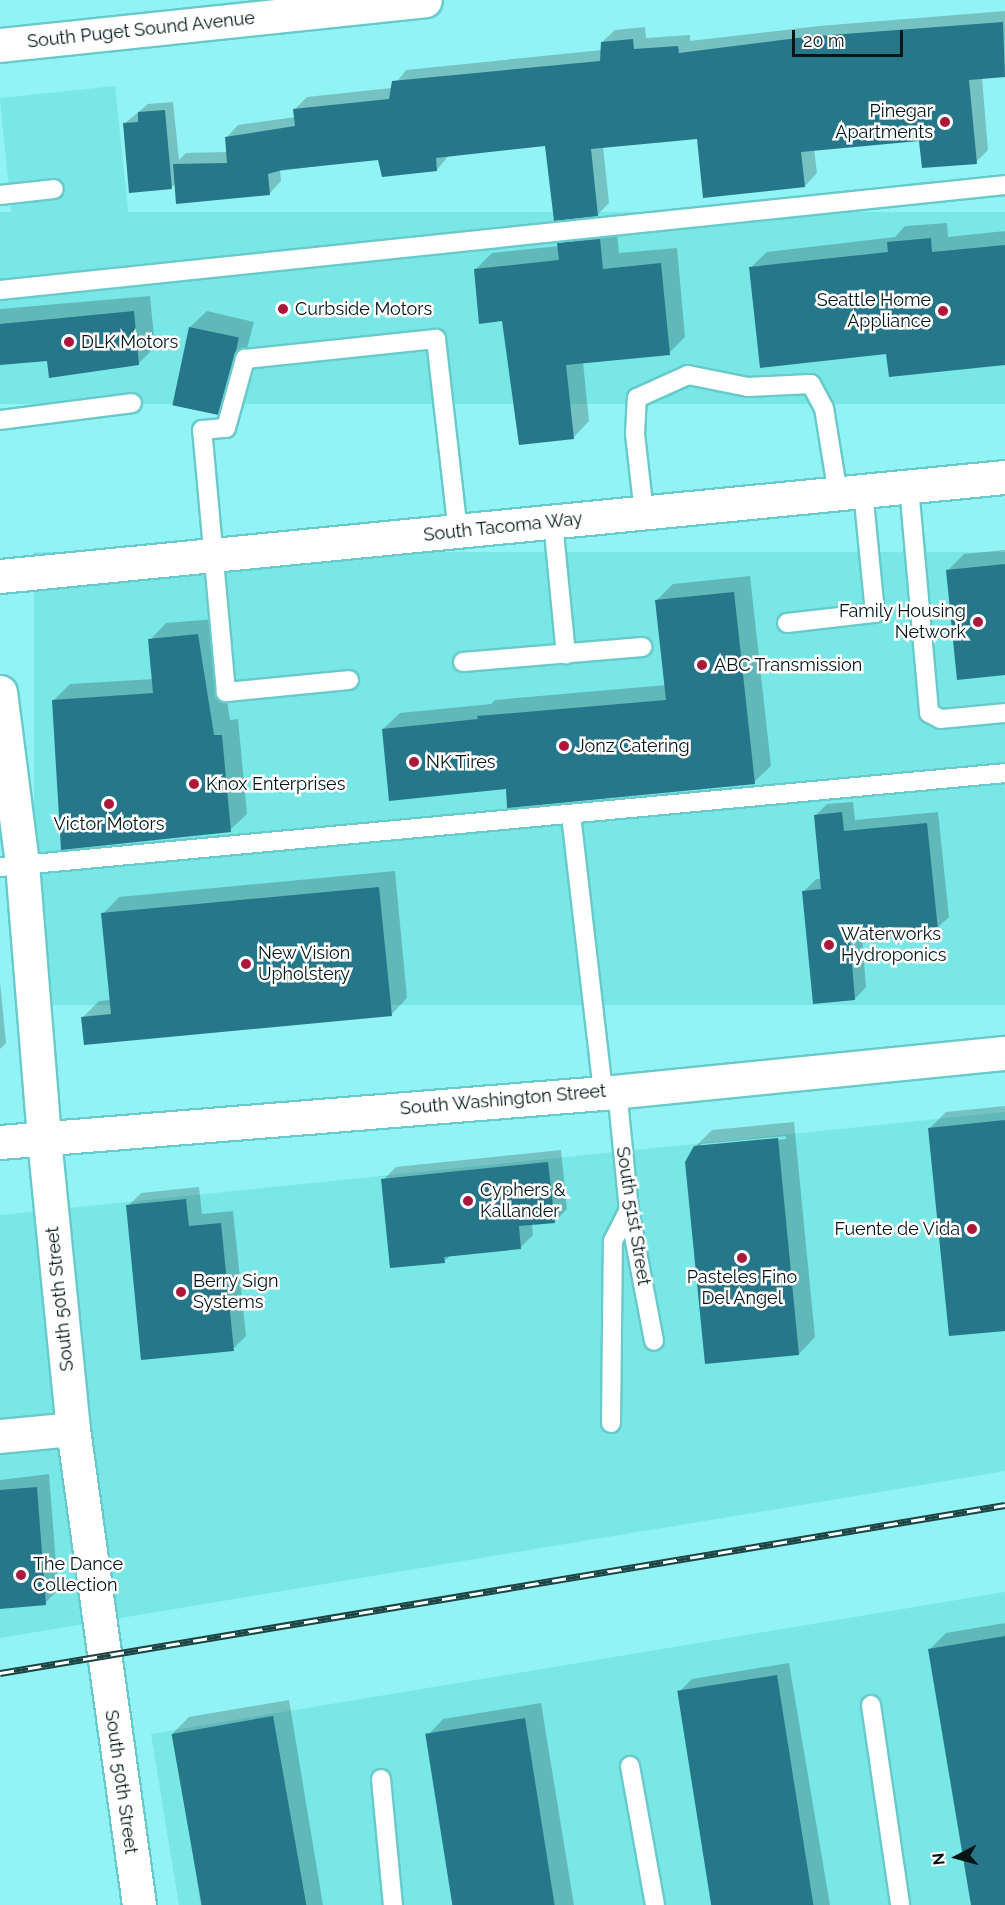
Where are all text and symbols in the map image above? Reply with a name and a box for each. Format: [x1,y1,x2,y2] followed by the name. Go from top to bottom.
[26,7,256,53] street label: South Puget Sound Avenue
[795,18,906,56] scale bar
[803,30,845,51] text: 20 m
[835,101,933,144] place label: Pinegar Apartments
[938,115,952,129] marker: Pinegar Apartments
[817,290,931,332] place label: Seattle Home Appliance
[295,298,432,320] place label: Curbside Motors
[276,302,290,316] marker: Curbside Motors
[936,304,950,318] marker: Seattle Home Appliance
[81,331,178,353] place label: DLK Motors
[62,335,76,349] marker: DLK Motors
[422,508,584,546] street label: South Tacoma Way
[839,601,966,644] place label: Family Housing Network
[971,615,985,629] marker: Family Housing Network
[714,654,863,676] place label: ABC Transmission
[695,658,709,672] marker: ABC Transmission
[576,735,690,757] place label: Jonz Catering
[557,739,571,753] marker: Jonz Catering
[426,751,496,773] place label: NK Tires
[407,755,421,769] marker: NK Tires
[206,773,345,795] place label: Knox Enterprises
[187,777,201,791] marker: Knox Enterprises
[102,797,116,811] marker: Victor Motors
[53,813,165,835] place label: Victor Motors
[841,924,946,966] place label: Waterworks Hydroponics
[822,938,836,952] marker: Waterworks Hydroponics
[258,943,351,986] place label: New Vision Upholstery
[239,957,253,971] marker: New Vision Upholstery
[399,1080,607,1120] street label: South Washington Street
[611,1145,655,1287] street label: South 51st Street
[480,1180,566,1222] place label: Cyphers & Kallander
[461,1194,475,1208] marker: Cyphers & Kallander
[834,1218,960,1240] place label: Fuente de Vida
[965,1222,979,1236] marker: Fuente de Vida
[42,1226,78,1372] street label: South 50th Street
[735,1251,749,1265] marker: Pasteles Fino Del Angel
[687,1267,797,1310] place label: Pasteles Fino Del Angel
[193,1271,279,1314] place label: Berry Sign Systems
[174,1285,188,1299] marker: Berry Sign Systems
[33,1554,123,1596] place label: The Dance Collection
[14,1568,28,1582] marker: The Dance Collection
[100,1709,142,1855] street label: South 50th Street
[927,1827,987,1887] north arrow
[929,1852,949,1866] text: N

